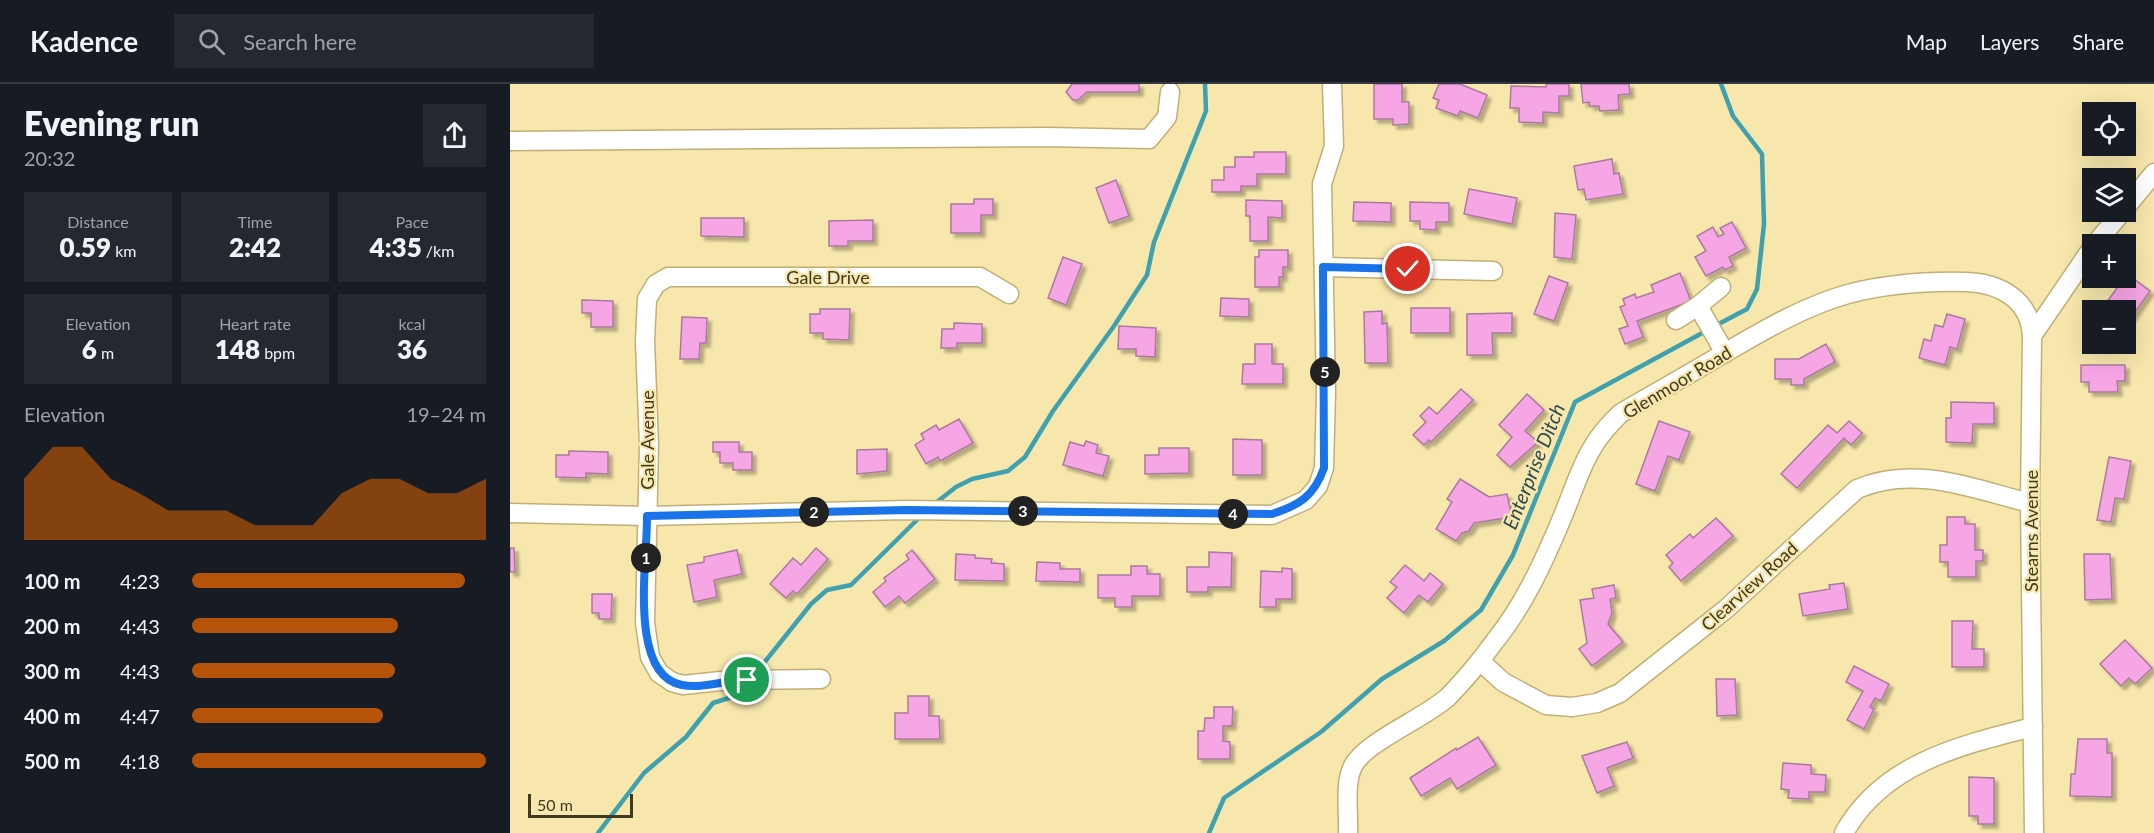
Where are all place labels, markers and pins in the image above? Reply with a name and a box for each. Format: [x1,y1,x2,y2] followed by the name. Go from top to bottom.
[1382,243,1433,294] pin
[1310,357,1340,387] pin: 5
[1008,496,1038,526] pin: 3
[799,497,829,527] pin: 2
[1218,499,1248,529] pin: 4
[631,543,661,573] pin: 1
[721,654,772,705] pin

